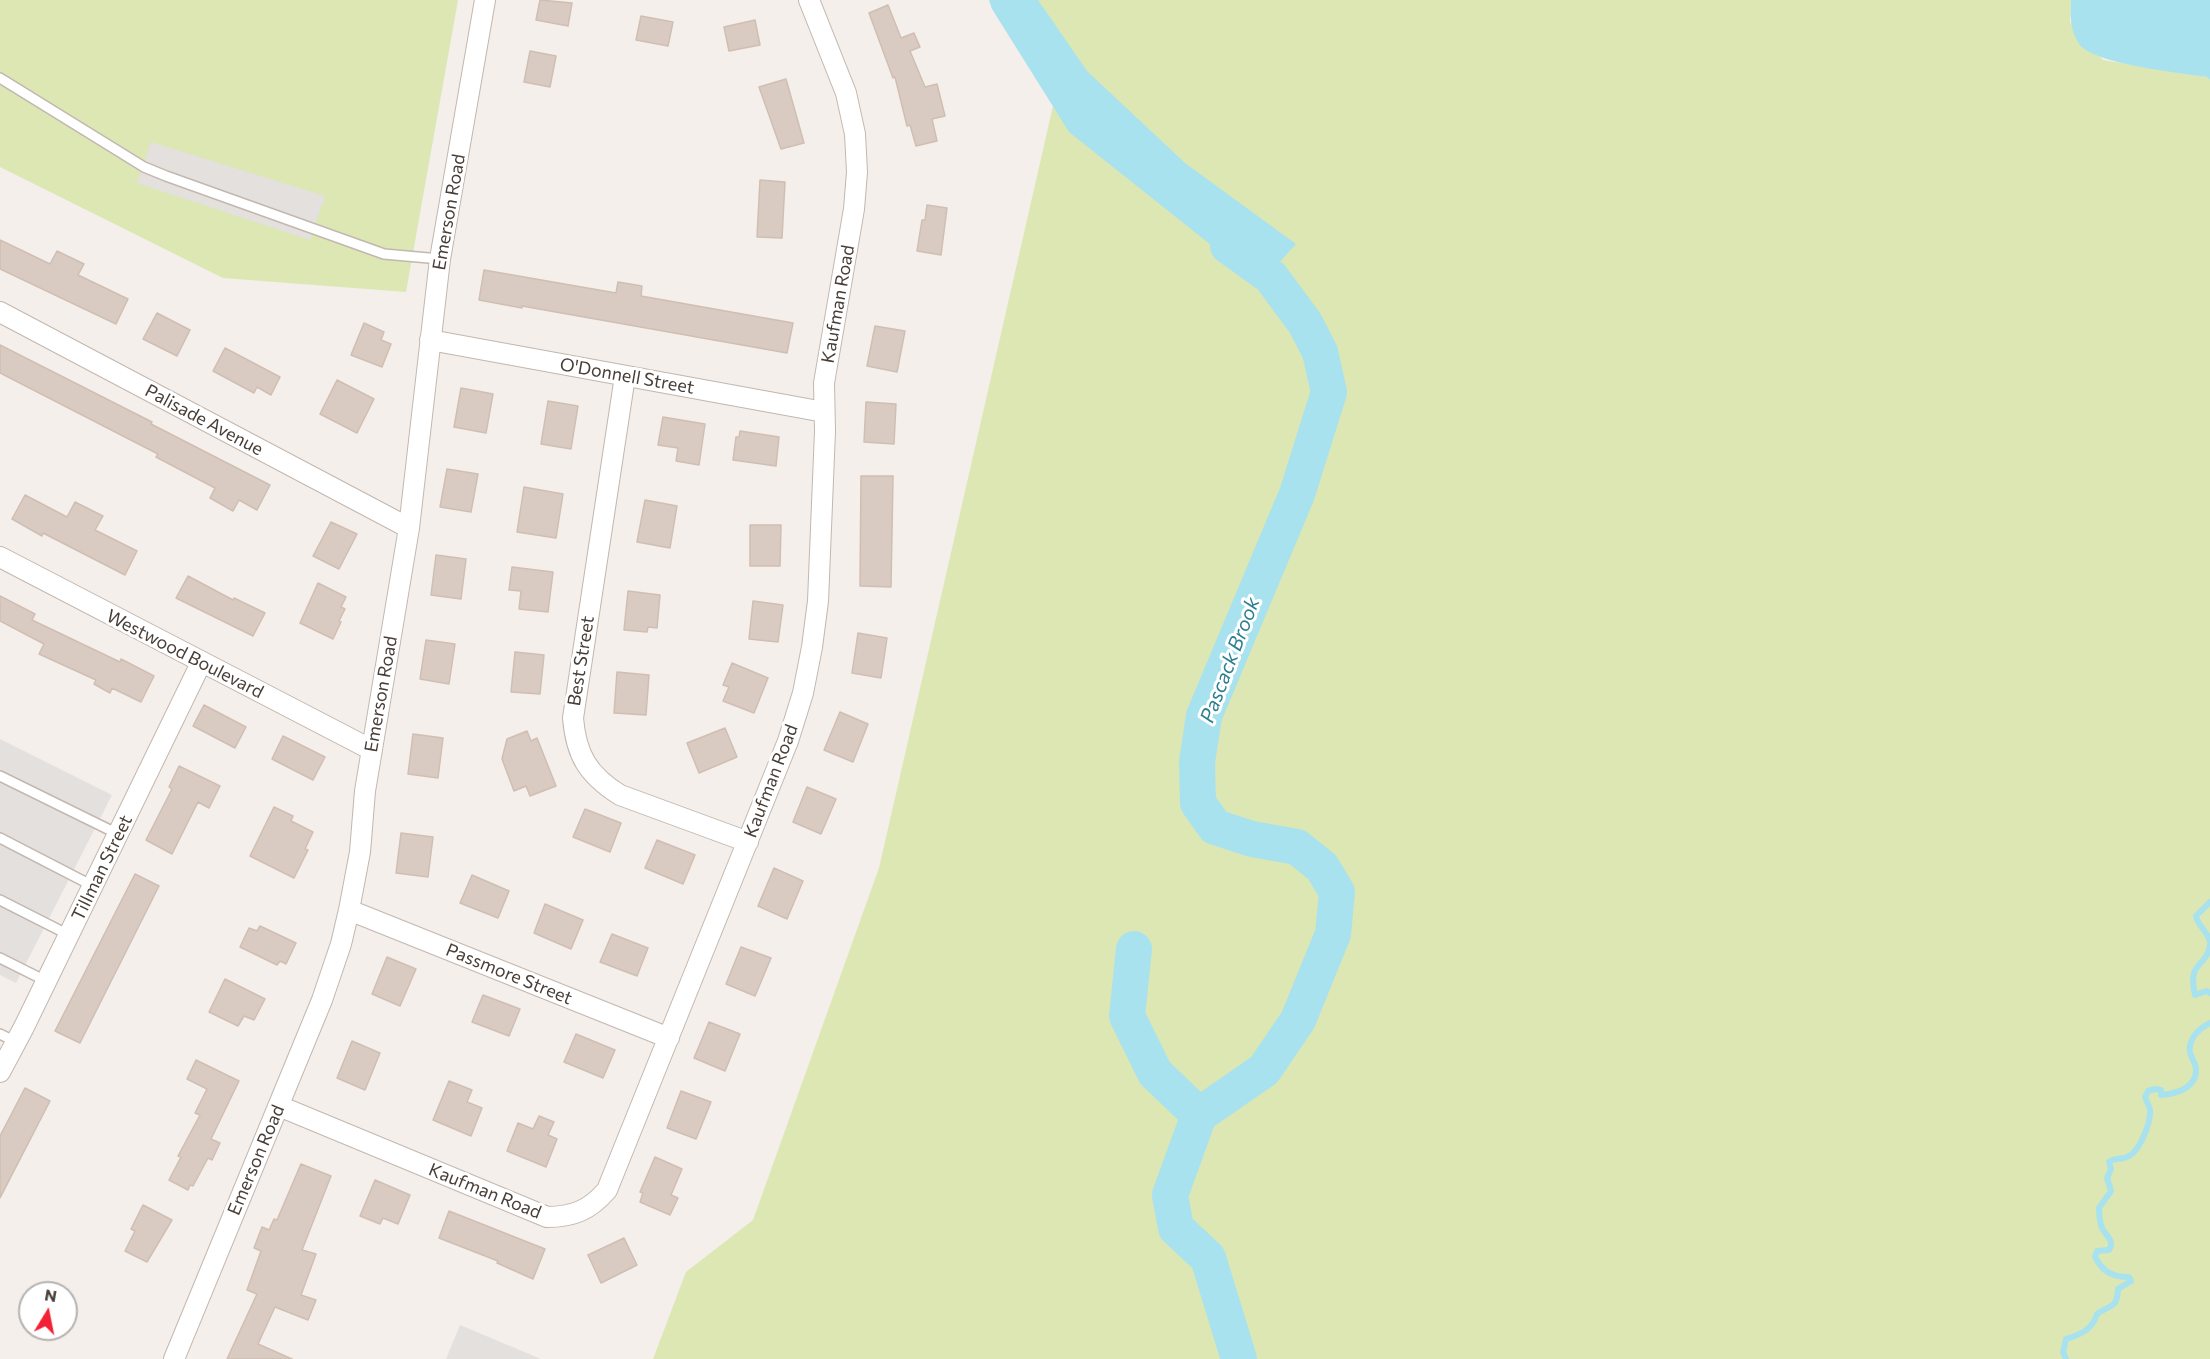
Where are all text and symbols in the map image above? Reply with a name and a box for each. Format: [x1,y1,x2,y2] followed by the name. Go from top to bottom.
[428,152,470,272] street label: Emerson Road
[817,243,859,365] street label: Kaufman Road
[558,354,696,398] street label: O'Donnell Street
[141,380,267,460] street label: Palisade Avenue
[1195,594,1265,726] water label: Pascack Brook
[103,605,267,703] street label: Westwood Boulevard
[563,614,599,708] street label: Best Street
[360,634,402,754] street label: Emerson Road
[739,721,803,841] street label: Kaufman Road
[67,812,137,924] street label: Tillman Street
[443,939,575,1009] street label: Passmore Street
[223,1102,289,1218] street label: Emerson Road
[426,1159,544,1223] street label: Kaufman Road
[18,1281,78,1341] north arrow
[43,1284,58,1305] text: N

